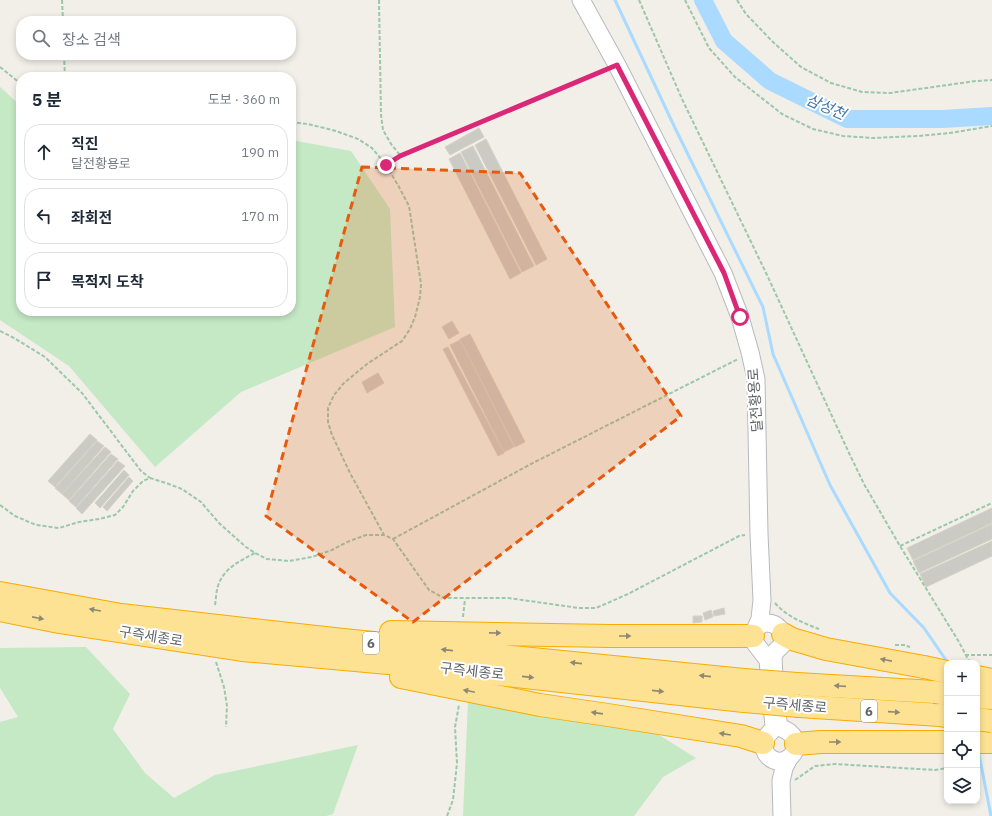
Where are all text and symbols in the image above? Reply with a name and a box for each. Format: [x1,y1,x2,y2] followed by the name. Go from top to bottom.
[16,16,296,60] search box
[30,27,52,49] icon: search
[62,30,121,49] text: 장소 검색
[32,89,62,111] text: 5 분
[803,89,851,125] water label: 삼성천
[208,91,280,108] text: 도보 · 360 m
[71,134,99,153] text: 직진
[33,141,55,163] icon: ahead
[241,144,279,161] text: 190 m
[71,155,131,172] text: 달전황용로
[377,156,395,174] route end
[33,205,55,227] icon: left
[71,208,112,227] text: 좌회전
[241,208,279,225] text: 170 m
[33,269,55,291] icon: arrive
[71,272,144,291] text: 목적지 도착
[731,308,749,326] route start
[744,367,766,433] street label: 달전황용로
[89,607,101,613] one-way arrow
[32,615,44,621] one-way arrow
[118,622,184,650] street label: 구즉세종로
[489,630,501,637] one-way arrow
[363,632,379,654] road number: 6
[619,633,632,639] one-way arrow
[440,647,453,653] one-way arrow
[880,657,892,663] one-way arrow
[439,659,505,683] street label: 구즉세종로
[570,660,582,666] one-way arrow
[944,660,980,804] map controls
[944,660,980,696] button: +
[699,673,711,679] one-way arrow
[522,674,534,681] one-way arrow
[834,683,846,690] one-way arrow
[463,687,475,693] one-way arrow
[652,688,664,695] one-way arrow
[762,693,828,717] street label: 구즉세종로
[944,696,980,732] button: −
[861,700,877,722] road number: 6
[888,709,900,716] one-way arrow
[591,710,603,716] one-way arrow
[719,731,732,737] one-way arrow
[944,732,980,768] button: locate
[829,739,842,745] one-way arrow
[944,768,980,804] button: layers

